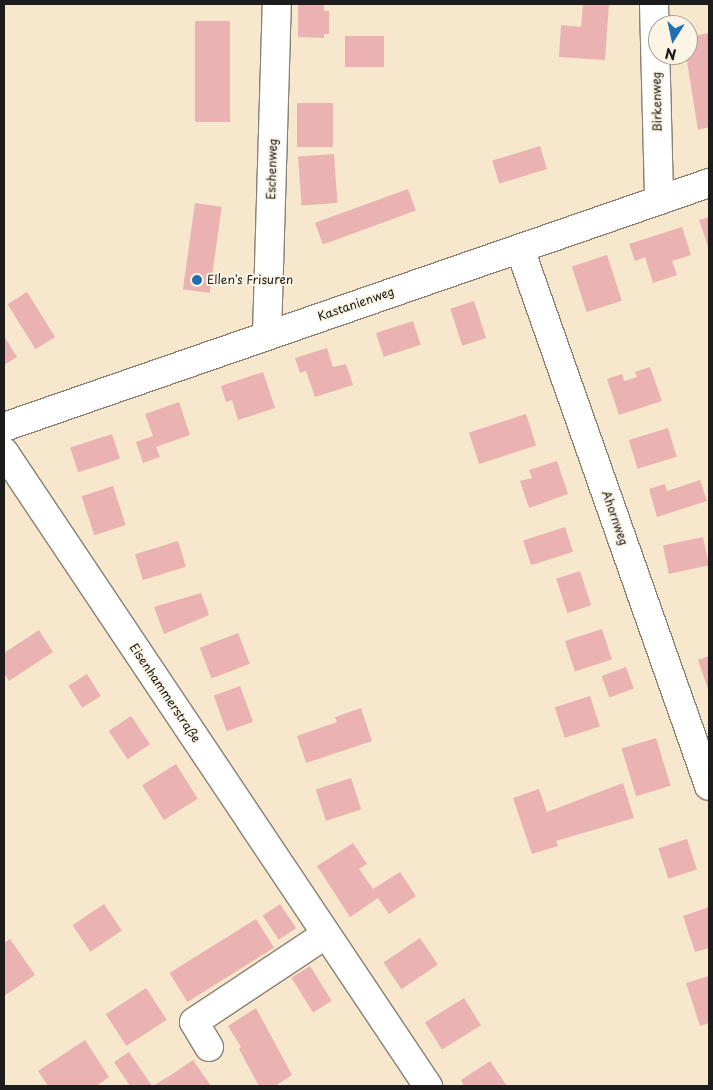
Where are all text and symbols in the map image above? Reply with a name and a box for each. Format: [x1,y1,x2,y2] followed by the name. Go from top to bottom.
[648,15,698,65] north arrow
[663,43,678,66] text: N
[649,72,665,132] street label: Birkenweg
[264,138,280,200] street label: Eschenweg
[207,273,293,287] place label: Ellen's Frisuren
[191,274,203,286] marker: Ellen's Frisuren
[316,284,396,324] street label: Kastanienweg
[599,489,631,547] street label: Ahornweg
[126,641,204,745] street label: Eisenhammerstraße

